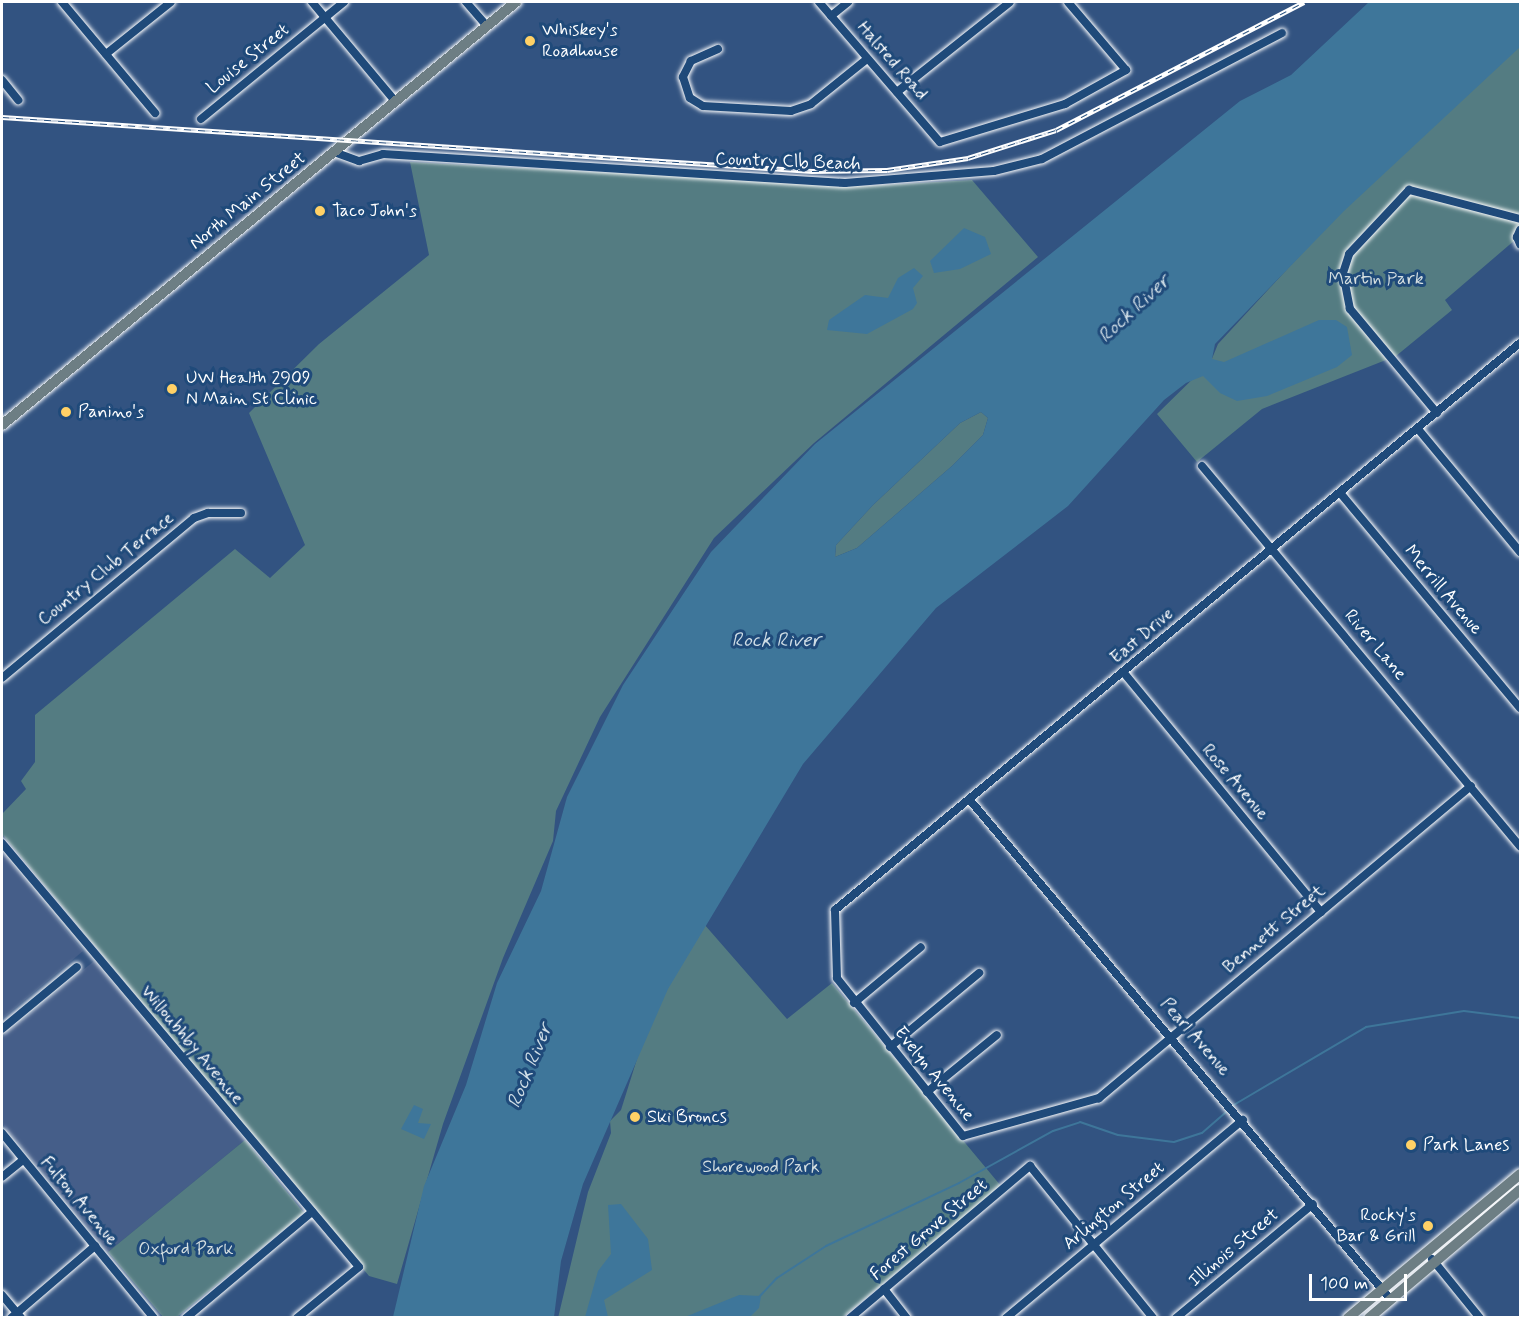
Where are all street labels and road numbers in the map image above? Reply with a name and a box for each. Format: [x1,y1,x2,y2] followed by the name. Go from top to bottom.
[201,18,295,100] street label: Louise Street
[852,18,932,104] street label: Halsted Road
[186,148,310,254] street label: North Main Street
[715,149,861,175] street label: Country Clb Beach
[36,509,176,629] street label: Country Club Terrace
[1398,539,1488,641] street label: Merrill Avenue
[1106,603,1178,669] street label: East Drive
[1340,606,1410,684] street label: River Lane
[1196,738,1274,826] street label: Rose Avenue
[1218,880,1330,978] street label: Bennett Street
[138,983,246,1107] street label: Willoubhby Avenue
[1154,993,1236,1081] street label: Pearl Avenue
[891,1024,977,1124] street label: Evelyn Avenue
[36,1153,122,1249] street label: Fulton Avenue
[1058,1156,1170,1256] street label: Arlington Street
[865,1174,993,1286] street label: Forest Grove Street
[1185,1204,1283,1292] street label: Illinois Street

